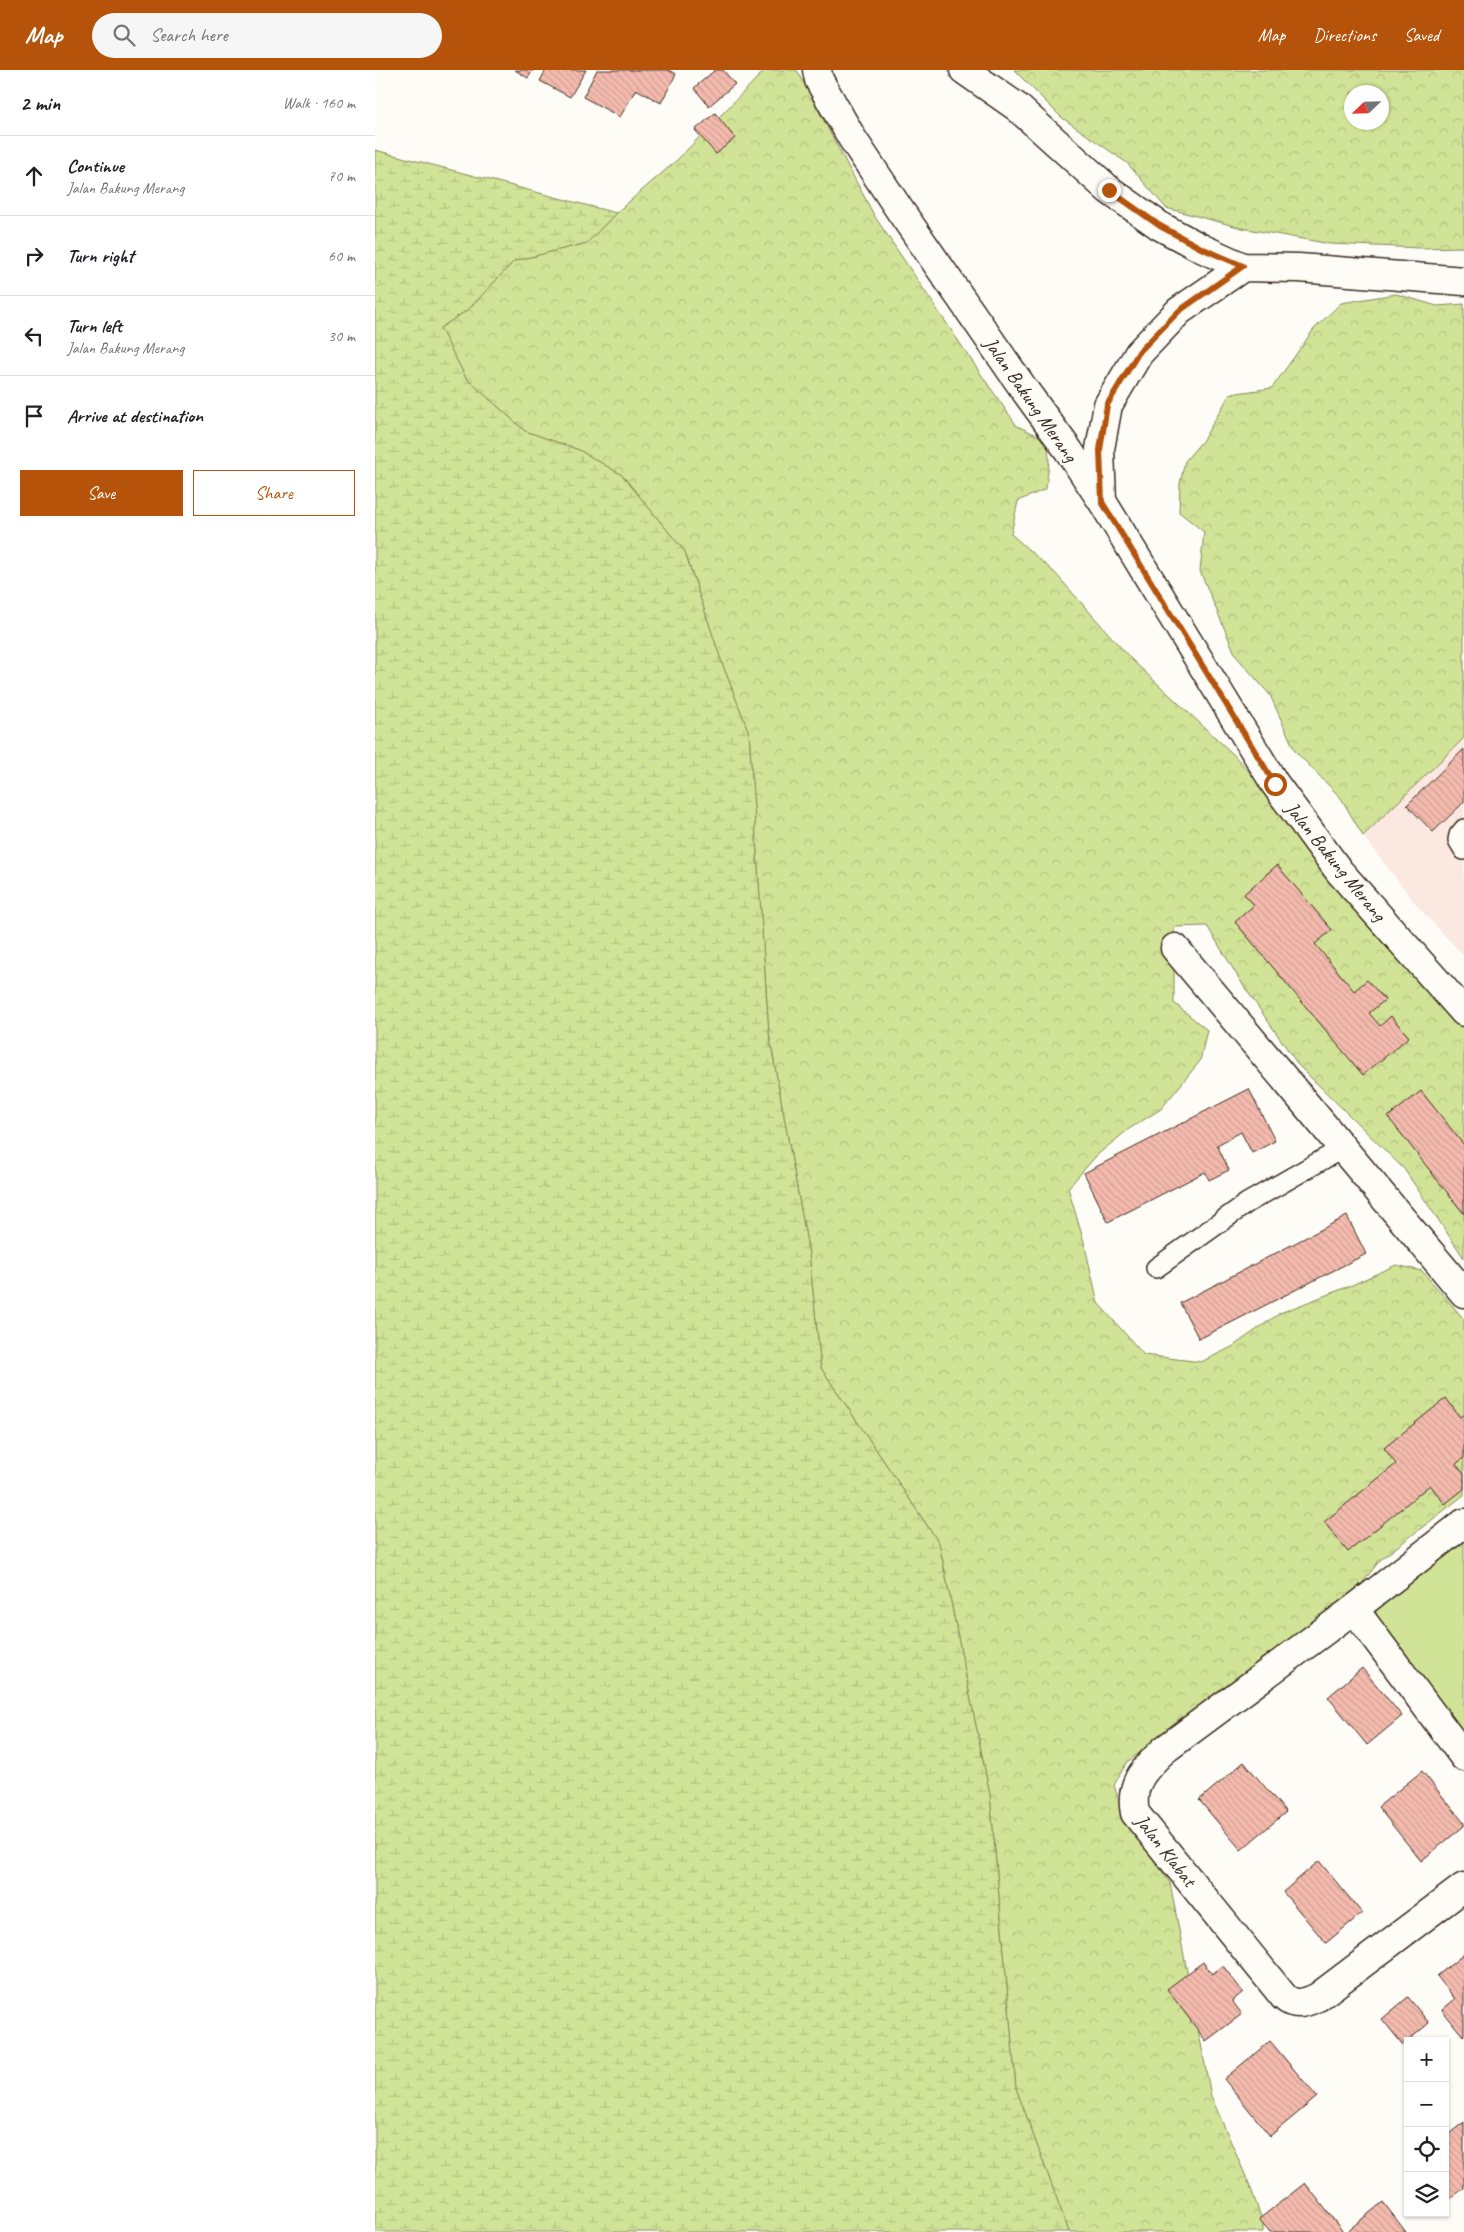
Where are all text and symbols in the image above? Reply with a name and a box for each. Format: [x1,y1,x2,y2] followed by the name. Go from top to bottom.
[92,13,442,58] search box
[25,20,62,50] text: Map
[110,21,138,49] icon: search
[150,23,228,47] text: Search here
[1258,24,1285,46] text: Map
[1313,24,1376,46] text: Directions
[1404,24,1439,46] text: Saved
[1344,85,1389,130] north arrow
[20,90,60,116] text: 2 min
[283,93,355,113] text: Walk · 160 m
[67,154,124,178] text: Continue
[20,162,48,190] icon: ahead
[328,166,355,186] text: 70 m
[67,178,184,198] text: Jalan Bakung Merang
[1098,179,1121,202] route end
[20,242,48,270] icon: right
[67,244,134,268] text: Turn right
[328,246,355,266] text: 60 m
[67,314,122,338] text: Turn left
[20,322,48,350] icon: left
[328,326,355,346] text: 30 m
[978,331,1084,468] street label: Jalan Bakung Merang
[67,338,184,358] text: Jalan Bakung Merang
[20,402,48,430] icon: arrive
[67,404,203,428] text: Arrive at destination
[20,470,183,516] button: Save
[193,470,355,516] button: Share
[1264,773,1287,796] route start
[1279,796,1393,928] street label: Jalan Bakung Merang
[1129,1808,1203,1893] street label: Jalan Klabat
[1404,2037,1449,2217] map controls
[1404,2037,1449,2082] button: +
[1404,2082,1449,2127] button: −
[1404,2127,1449,2172] button: locate
[1404,2172,1449,2217] button: layers

